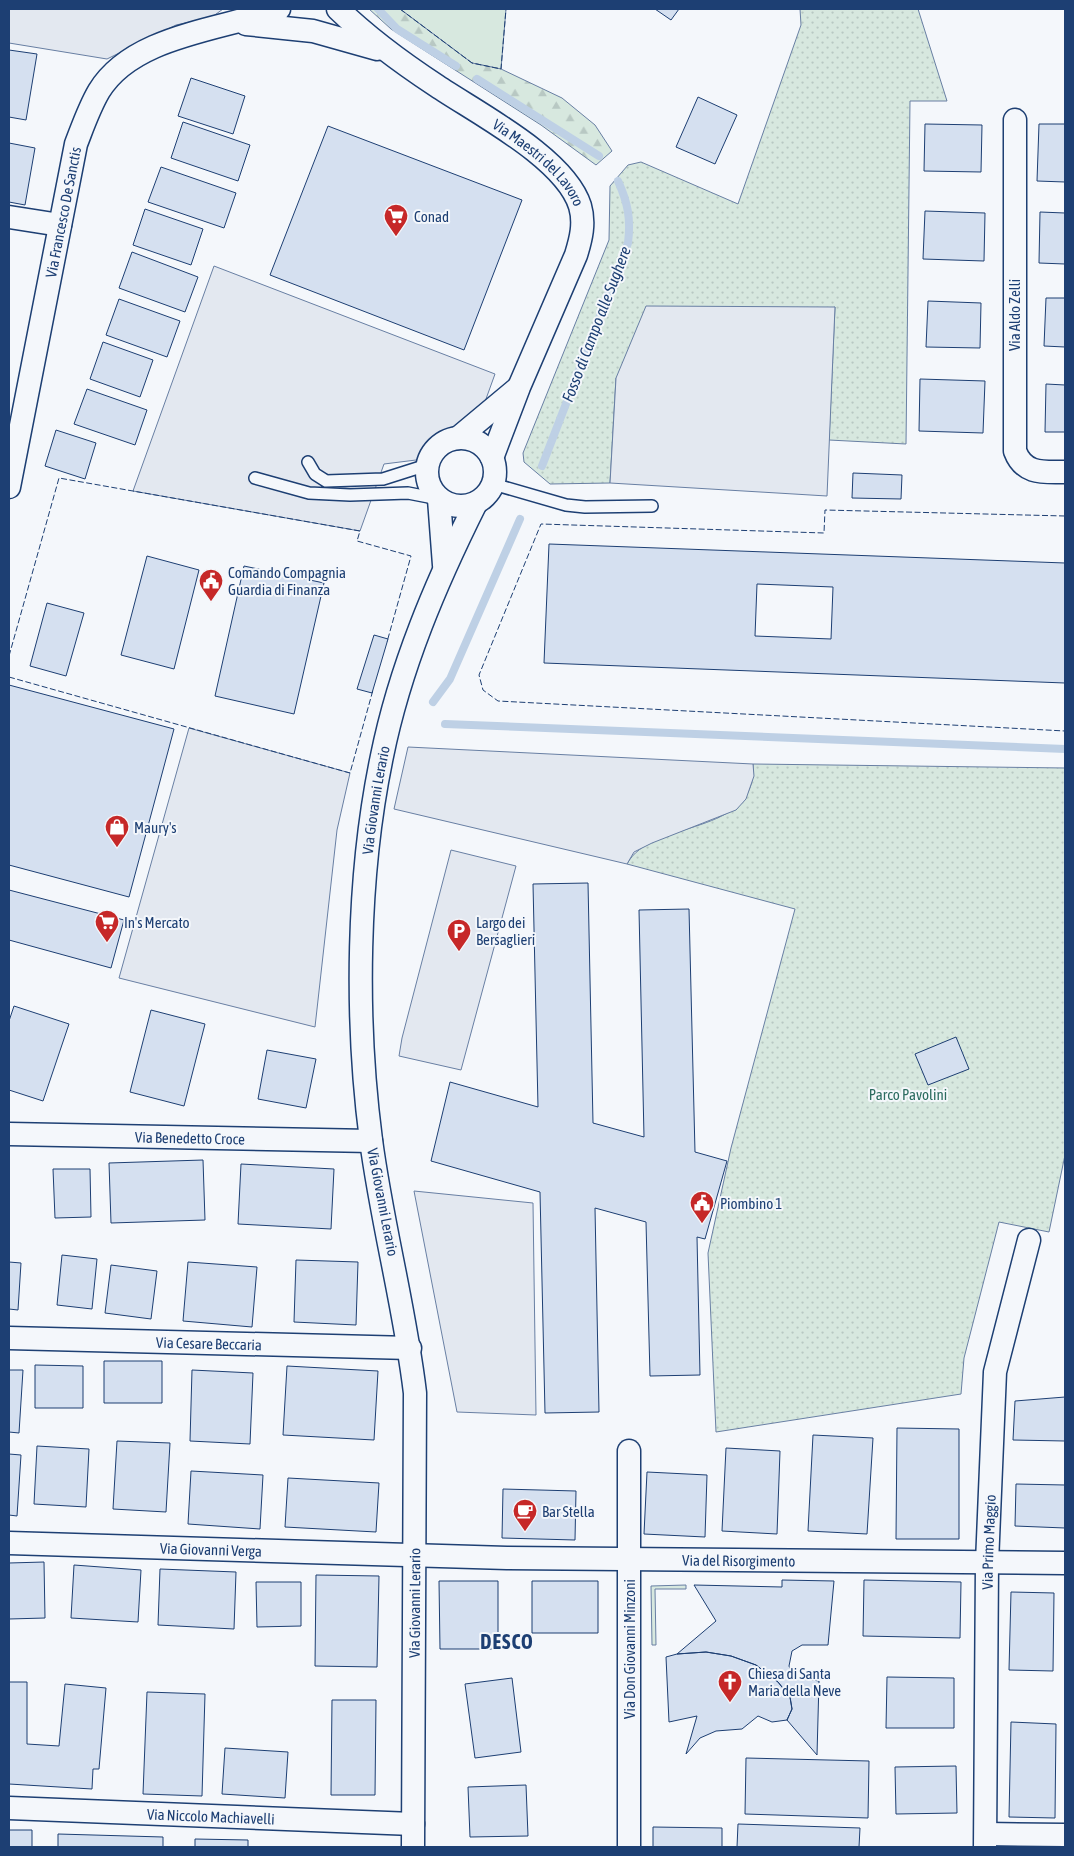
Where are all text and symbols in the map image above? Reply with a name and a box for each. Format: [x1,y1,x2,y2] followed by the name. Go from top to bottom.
[490,115,588,208] street label: Via Maestri del Lavoro
[42,145,84,279] street label: Via Francesco De Sanctis
[383,203,409,237] supermarket icon: Conad
[414,208,449,225] place label: Conad
[558,244,635,405] water label: Fosso di Campo alle Sughere
[1006,279,1023,351] street label: Via Aldo Zelli
[228,564,346,598] place label: Comando Compagnia Guardia di Finanza
[198,568,224,602] public building icon: Comando Compagnia Guardia di Finanza
[358,744,392,855] street label: Via Giovanni Lerario
[104,814,130,848] shop icon: Maury's
[134,819,177,836] place label: Maury's
[94,909,120,943] supermarket icon: In's Mercato
[124,914,190,931] place label: In's Mercato
[476,914,535,948] place label: Largo dei Bersaglieri
[446,918,472,952] parking icon: Largo dei Bersaglieri
[869,1086,947,1103] park label: Parco Pavolini
[135,1128,245,1147] street label: Via Benedetto Croce
[364,1146,402,1258] street label: Via Giovanni Lerario
[689,1190,715,1224] public building icon: Piombino 1
[720,1195,782,1212] place label: Piombino 1
[156,1333,262,1353] street label: Via Cesare Beccaria
[978,1494,998,1590] street label: Via Primo Maggio
[512,1498,538,1532] cafe icon: Bar Stella
[542,1503,595,1520] place label: Bar Stella
[160,1539,262,1559] street label: Via Giovanni Verga
[405,1548,423,1658] street label: Via Giovanni Lerario
[682,1551,795,1569] street label: Via del Risorgimento
[621,1579,638,1719] street label: Via Don Giovanni Minzoni
[480,1630,534,1653] district label: DESCO
[748,1665,841,1699] place label: Chiesa di Santa Maria della Neve
[717,1669,743,1703] church icon: Chiesa di Santa Maria della Neve
[147,1805,275,1827] street label: Via Niccolo Machiavelli

